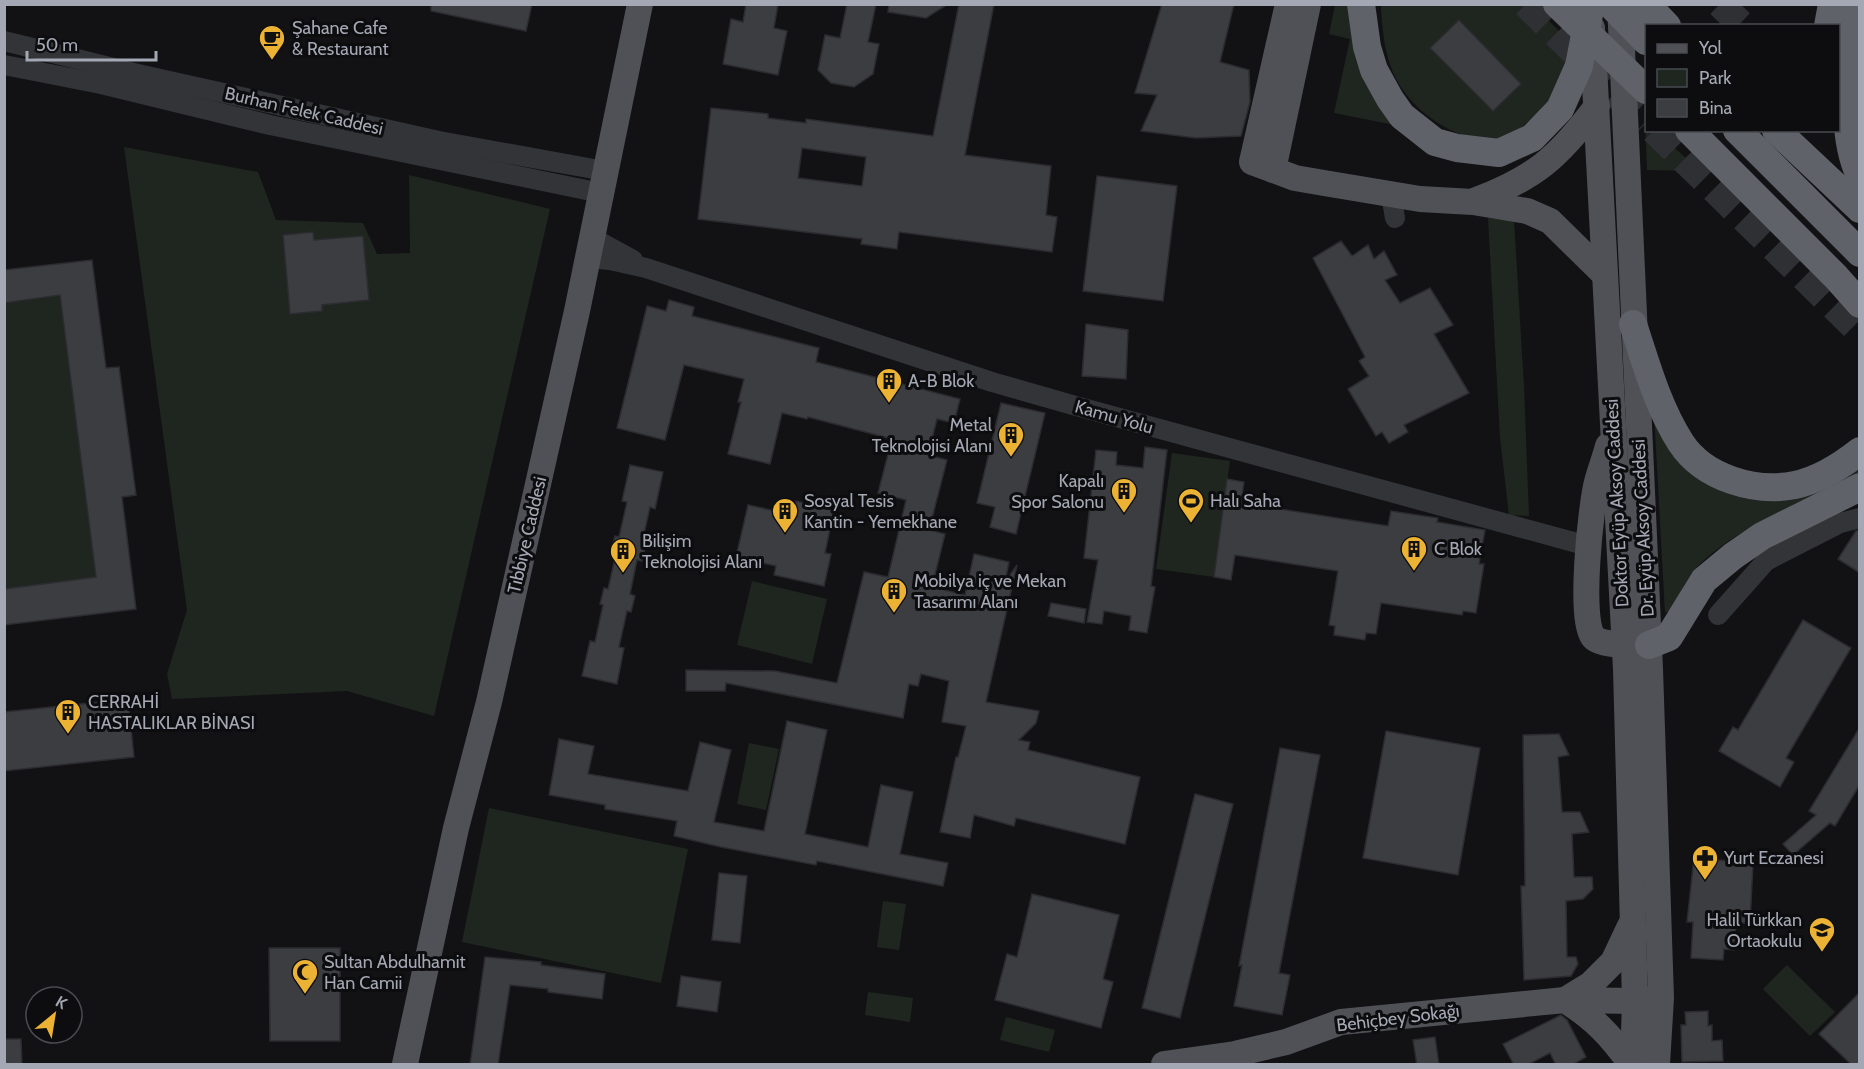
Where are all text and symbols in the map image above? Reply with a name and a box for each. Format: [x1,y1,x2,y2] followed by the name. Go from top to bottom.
[292,17,389,60] place label: Şahane Cafe & Restaurant
[257,23,287,61] cafe icon: Şahane Cafe & Restaurant
[27,24,156,62] scale bar
[1645,24,1840,132] legend
[36,34,78,56] text: 50 m
[1698,37,1723,59] text: Yol
[1699,67,1732,89] text: Park
[223,82,385,140] street label: Burhan Felek Caddesi
[1699,97,1733,119] text: Bina
[874,366,904,404] building icon: A-B Blok
[908,370,975,392] place label: A-B Blok
[1072,395,1156,439] street label: Kamu Yolu
[1601,398,1633,608] street label: Doktor Eyüp Aksoy Caddesi
[872,414,993,457] place label: Metal Teknolojisi Alanı
[996,420,1026,458] building icon: Metal Teknolojisi Alanı
[1627,439,1659,617] street label: Dr. Eyüp Aksoy Caddesi
[1011,470,1104,513] place label: Kapalı Spor Salonu
[503,474,551,596] street label: Tıbbiye Caddesi
[1109,476,1139,514] building icon: Kapalı Spor Salonu
[1176,486,1206,524] sports icon: Halı Saha
[804,490,957,533] place label: Sosyal Tesis Kantin - Yemekhane
[1210,490,1281,512] place label: Halı Saha
[770,496,800,534] building icon: Sosyal Tesis Kantin - Yemekhane
[642,530,762,573] place label: Bilişim Teknolojisi Alanı
[1399,534,1429,572] building icon: C Blok
[608,536,638,574] building icon: Bilişim Teknolojisi Alanı
[1434,538,1483,560] place label: C Blok
[914,570,1066,613] place label: Mobilya iç ve Mekan Tasarımı Alanı
[879,576,909,614] building icon: Mobilya iç ve Mekan Tasarımı Alanı
[88,691,255,734] place label: CERRAHİ HASTALIKLAR BİNASI
[53,697,83,735] building icon: CERRAHİ HASTALIKLAR BİNASI
[1690,843,1720,881] pharmacy icon: Yurt Eczanesi
[1723,847,1824,869] place label: Yurt Eczanesi
[1707,909,1802,952] place label: Halil Türkkan Ortaokulu
[1807,915,1837,953] school or university icon: Halil Türkkan Ortaokulu
[324,951,466,994] place label: Sultan Abdulhamit Han Camii
[290,957,320,995] mosque icon: Sultan Abdulhamit Han Camii
[24,985,84,1045] north arrow
[52,992,70,1013] text: K
[1335,1000,1461,1036] street label: Behiçbey Sokağı

